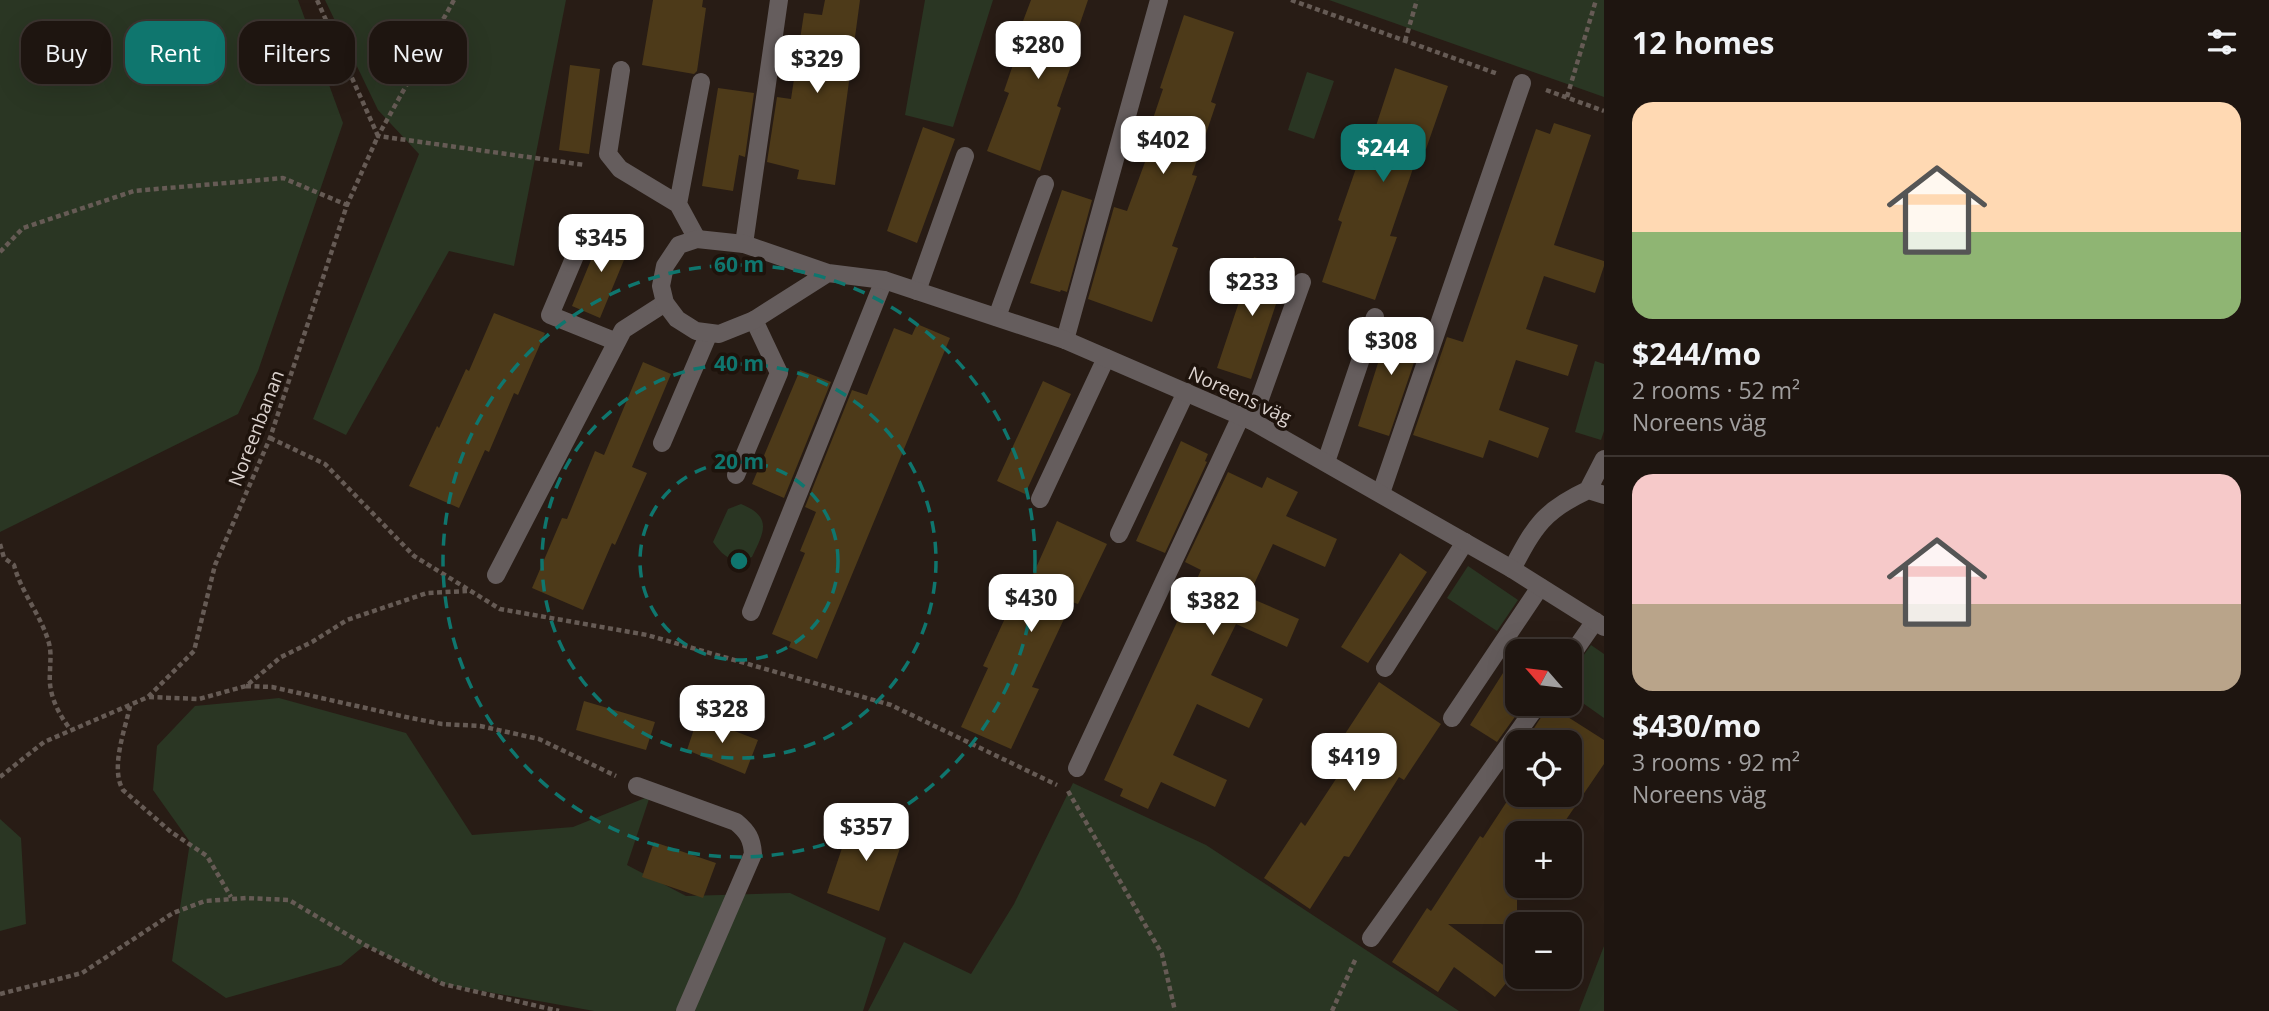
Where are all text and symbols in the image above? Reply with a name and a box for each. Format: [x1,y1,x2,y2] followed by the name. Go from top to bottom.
[21,21,111,84] chip: Buy
[125,21,225,84] chip: Rent
[239,21,355,84] chip: Filters
[369,21,467,84] chip: New
[997,22,1079,81] pin: $280
[1632,22,1775,63] text: 12 homes
[2203,23,2241,61] icon: filters
[1012,28,1064,60] text: $280
[776,36,858,95] pin: $329
[791,42,843,74] text: $329
[1122,116,1204,176] pin: $402
[1137,123,1189,155] text: $402
[1342,124,1424,184] pin: $244
[1357,131,1409,163] text: $244
[1874,147,2000,273] icon: home
[560,215,642,274] pin: $345
[575,221,627,253] text: $345
[714,250,764,278] text: 60 m
[1211,258,1293,318] pin: $233
[1226,265,1278,297] text: $233
[1350,318,1432,377] pin: $308
[1365,324,1417,356] text: $308
[1632,333,1761,374] text: $244/mo
[714,349,764,377] text: 40 m
[1184,360,1296,430] street label: Noreens väg
[222,366,290,490] street label: Noreenbanan
[1632,374,1800,406] text: 2 rooms · 52 m²
[1632,406,1766,438] text: Noreens väg
[714,447,764,475] text: 20 m
[1874,519,2000,645] icon: home
[727,549,751,573] centre of rings
[990,574,1072,634] pin: $430
[1172,578,1254,637] pin: $382
[1005,581,1057,613] text: $430
[1187,584,1239,616] text: $382
[1505,639,1582,716] north arrow
[1505,639,1582,989] map controls
[681,686,763,745] pin: $328
[696,692,748,724] text: $328
[1632,705,1761,746] text: $430/mo
[1505,730,1582,807] button: locate
[1313,734,1395,793] pin: $419
[1328,740,1380,772] text: $419
[1632,746,1800,778] text: 3 rooms · 92 m²
[1632,778,1766,810] text: Noreens väg
[825,804,907,863] pin: $357
[840,810,892,842] text: $357
[1505,821,1582,898] button: +
[1505,912,1582,989] button: −

